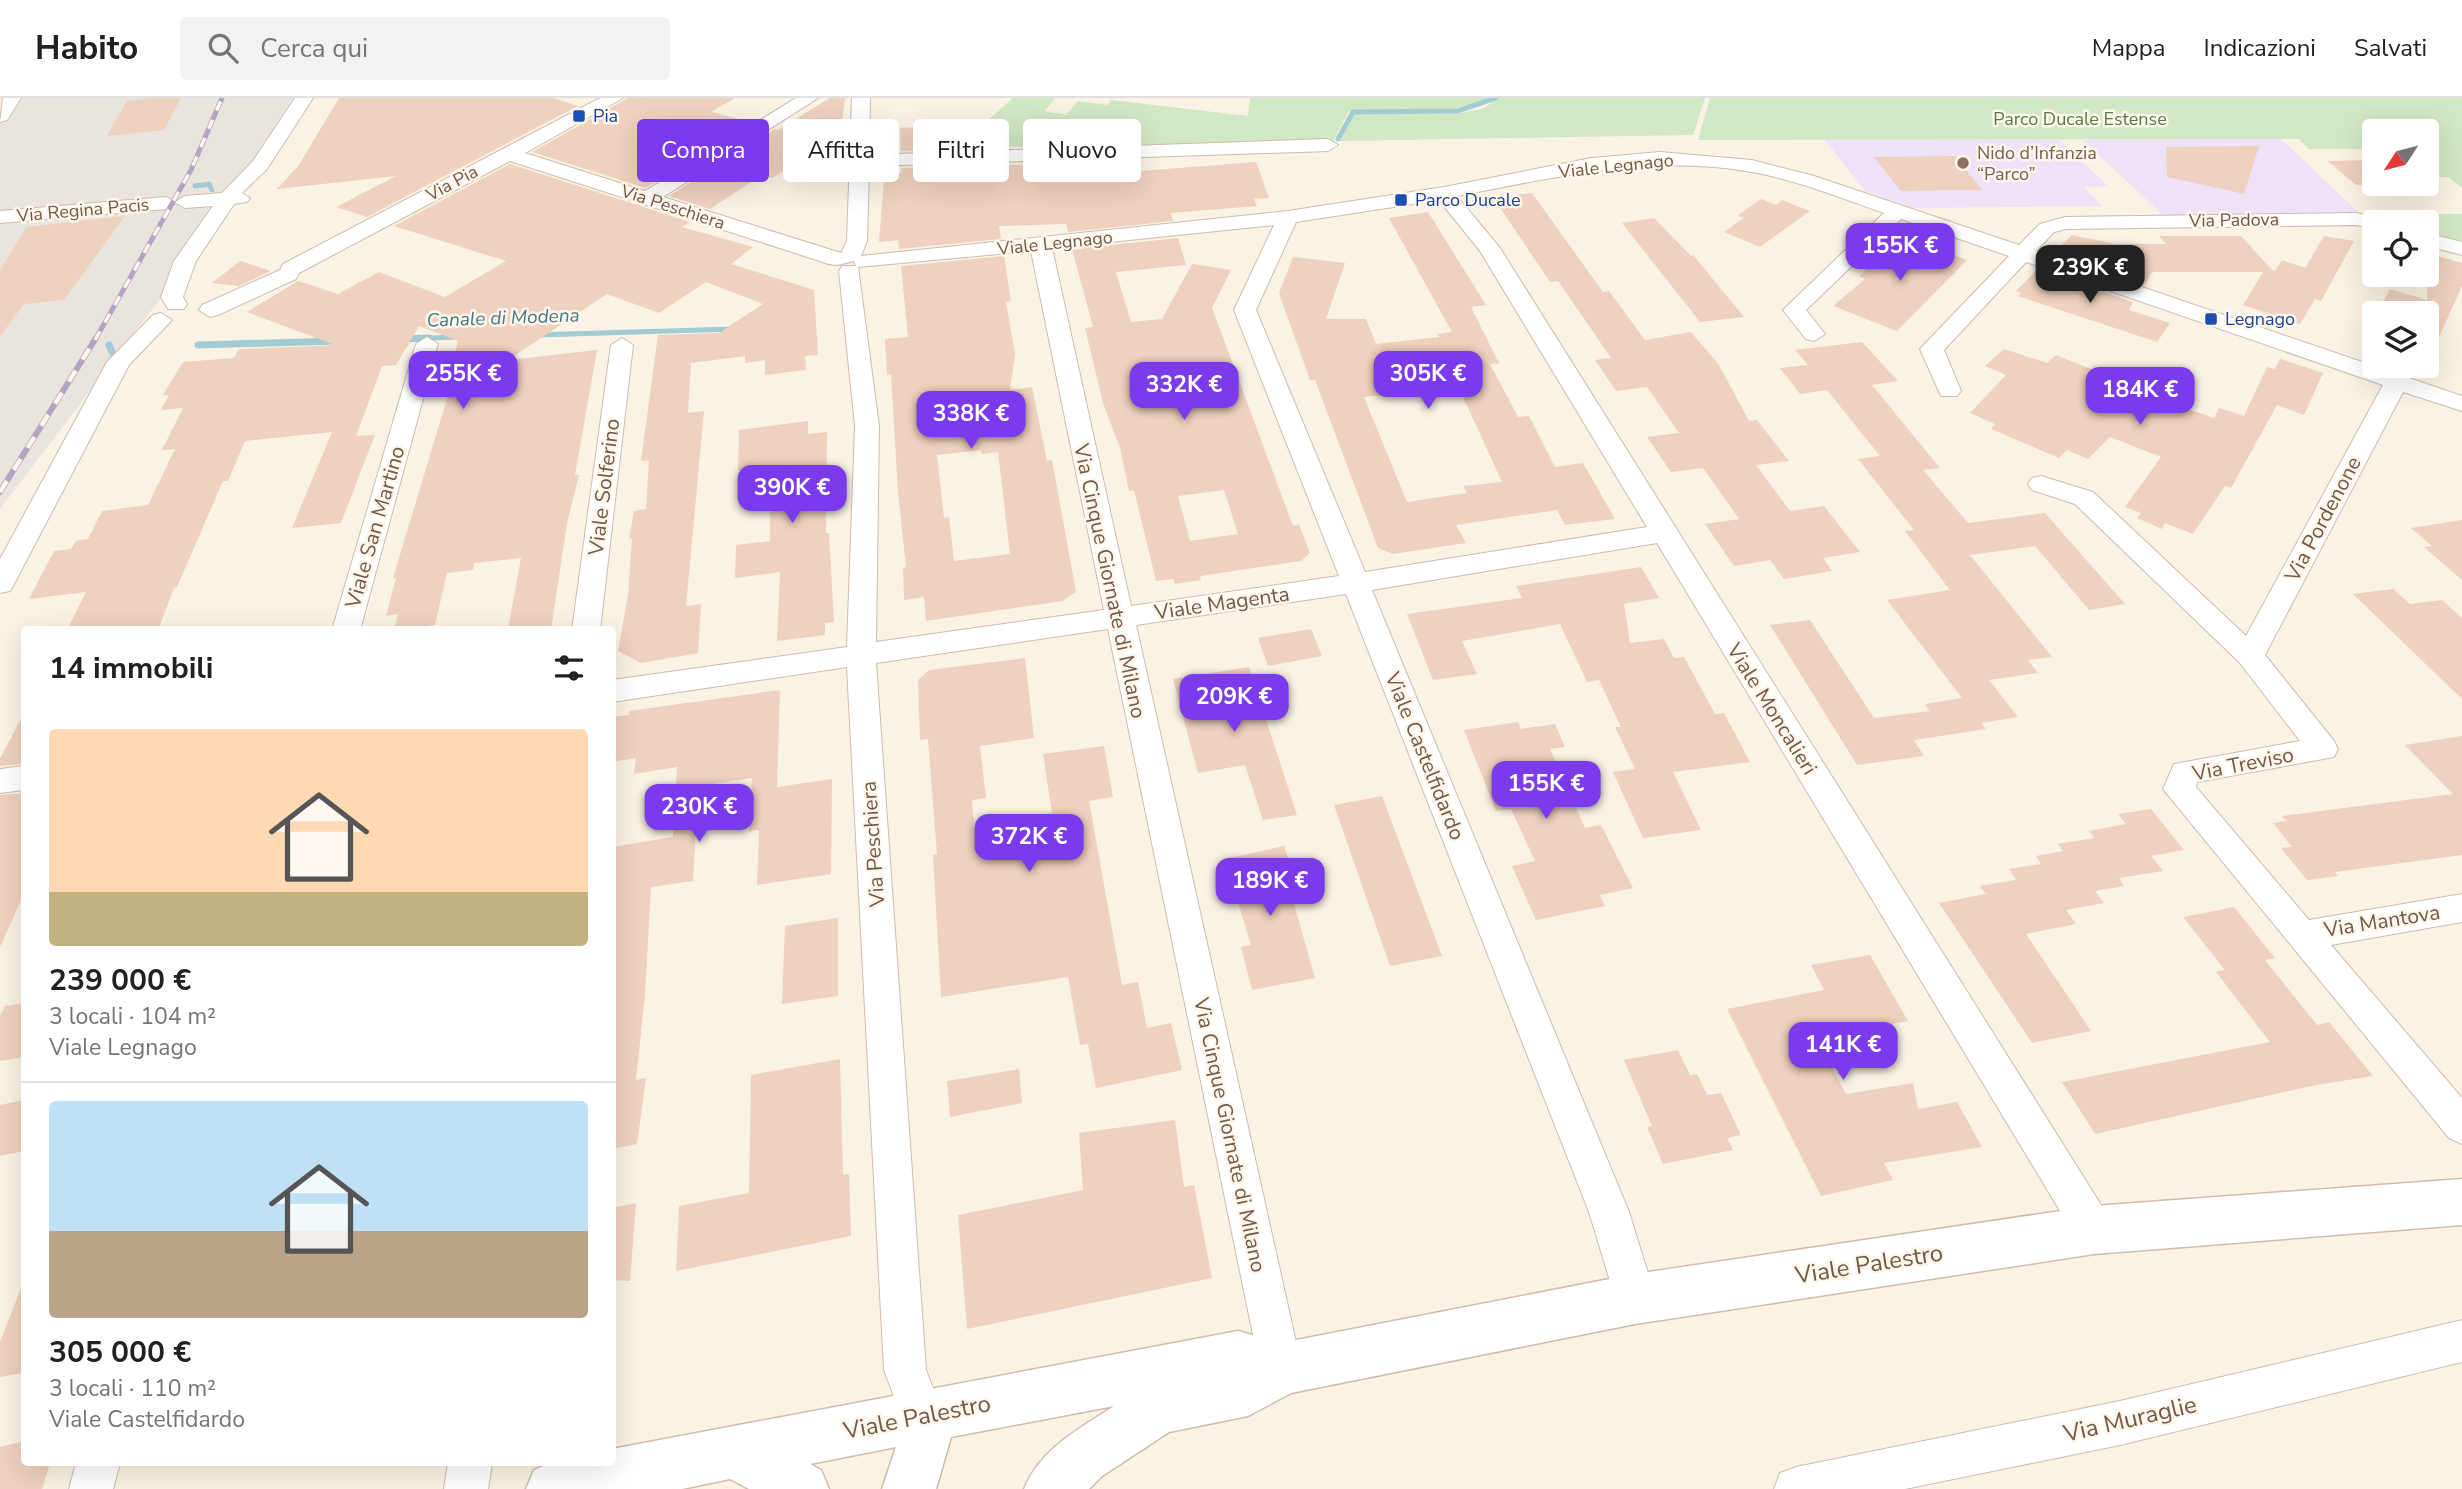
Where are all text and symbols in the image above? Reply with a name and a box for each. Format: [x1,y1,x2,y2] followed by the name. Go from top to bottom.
[180,17,670,80] search box
[35,26,138,71] text: Habito
[204,29,242,67] icon: search
[260,31,368,66] text: Cerca qui
[2092,32,2166,64] text: Mappa
[2204,32,2316,64] text: Indicazioni
[2354,32,2427,64] text: Salvati
[593,104,618,128] place label: Pia
[1993,107,2167,131] park label: Parco Ducale Estense
[571,108,587,124] marker: Pia
[637,119,769,182] chip: Compra
[783,119,899,182] chip: Affitta
[913,119,1009,182] chip: Filtri
[1023,119,1141,182] chip: Nuovo
[2362,119,2440,196] north arrow
[2362,119,2439,378] map controls
[1977,141,2097,186] place label: Nido d’Infanzia “Parco”
[1556,148,1675,184] street label: Viale Legnago
[1955,155,1971,171] marker: Nido d’Infanzia “Parco”
[421,159,482,207] street label: Via Pia
[617,179,728,235] street label: Via Peschiera
[1415,188,1521,212] place label: Parco Ducale
[15,192,150,228] street label: Via Regina Pacis
[1393,192,1409,208] marker: Parco Ducale
[2188,207,2279,233] street label: Via Padova
[2362,210,2439,287] button: locate
[1843,223,1957,283] pin: 155K €
[995,225,1114,261] street label: Viale Legnago
[1862,230,1938,261] text: 155K €
[2033,246,2147,305] pin: 239K €
[2052,252,2128,283] text: 239K €
[2362,301,2439,378] button: layers
[426,302,580,334] water label: Canale di Modena
[2225,307,2295,331] place label: Legnago
[2203,311,2219,327] marker: Legnago
[406,352,520,411] pin: 255K €
[1371,352,1485,411] pin: 305K €
[425,358,501,389] text: 255K €
[1390,358,1466,389] text: 305K €
[1127,362,1241,422] pin: 332K €
[2083,368,2197,427] pin: 184K €
[1146,369,1222,400] text: 332K €
[2102,374,2178,405] text: 184K €
[914,392,1028,451] pin: 338K €
[933,398,1009,429] text: 338K €
[582,417,626,558] street label: Viale Solferino
[1067,440,1153,721] street label: Via Cinque Giornate di Milano
[338,443,412,612] street label: Viale San Martino
[2278,452,2368,587] street label: Via Pordenone
[735,466,849,525] pin: 390K €
[754,472,830,503] text: 390K €
[1152,580,1291,626] street label: Viale Magenta
[1720,637,1824,780] street label: Viale Moncalieri
[49,648,214,689] text: 14 immobili
[550,649,588,687] icon: filters
[1378,667,1472,844] street label: Viale Castelfidardo
[1177,674,1291,734] pin: 209K €
[1196,681,1272,712] text: 209K €
[2189,740,2296,788] street label: Via Treviso
[1489,762,1603,821] pin: 155K €
[1508,768,1584,799] text: 155K €
[256,774,382,900] icon: home
[855,780,891,909] street label: Via Peschiera
[642,784,756,844] pin: 230K €
[661,791,737,822] text: 230K €
[972,814,1086,874] pin: 372K €
[991,821,1067,852] text: 372K €
[1213,858,1327,918] pin: 189K €
[1232,865,1308,896] text: 189K €
[2321,898,2442,944] street label: Via Mantova
[49,960,191,1001] text: 239 000 €
[1187,994,1273,1275] street label: Via Cinque Giornate di Milano
[49,1001,216,1032] text: 3 locali · 104 m²
[1786,1023,1900,1082] pin: 141K €
[1805,1029,1881,1060] text: 141K €
[49,1032,197,1063] text: Viale Legnago
[256,1146,382,1272] icon: home
[1792,1237,1945,1292] street label: Viale Palestro
[49,1332,191,1373] text: 305 000 €
[49,1373,216,1404] text: 3 locali · 110 m²
[840,1387,993,1447] street label: Viale Palestro
[2059,1388,2200,1450] street label: Via Muraglie
[49,1404,245,1435] text: Viale Castelfidardo

